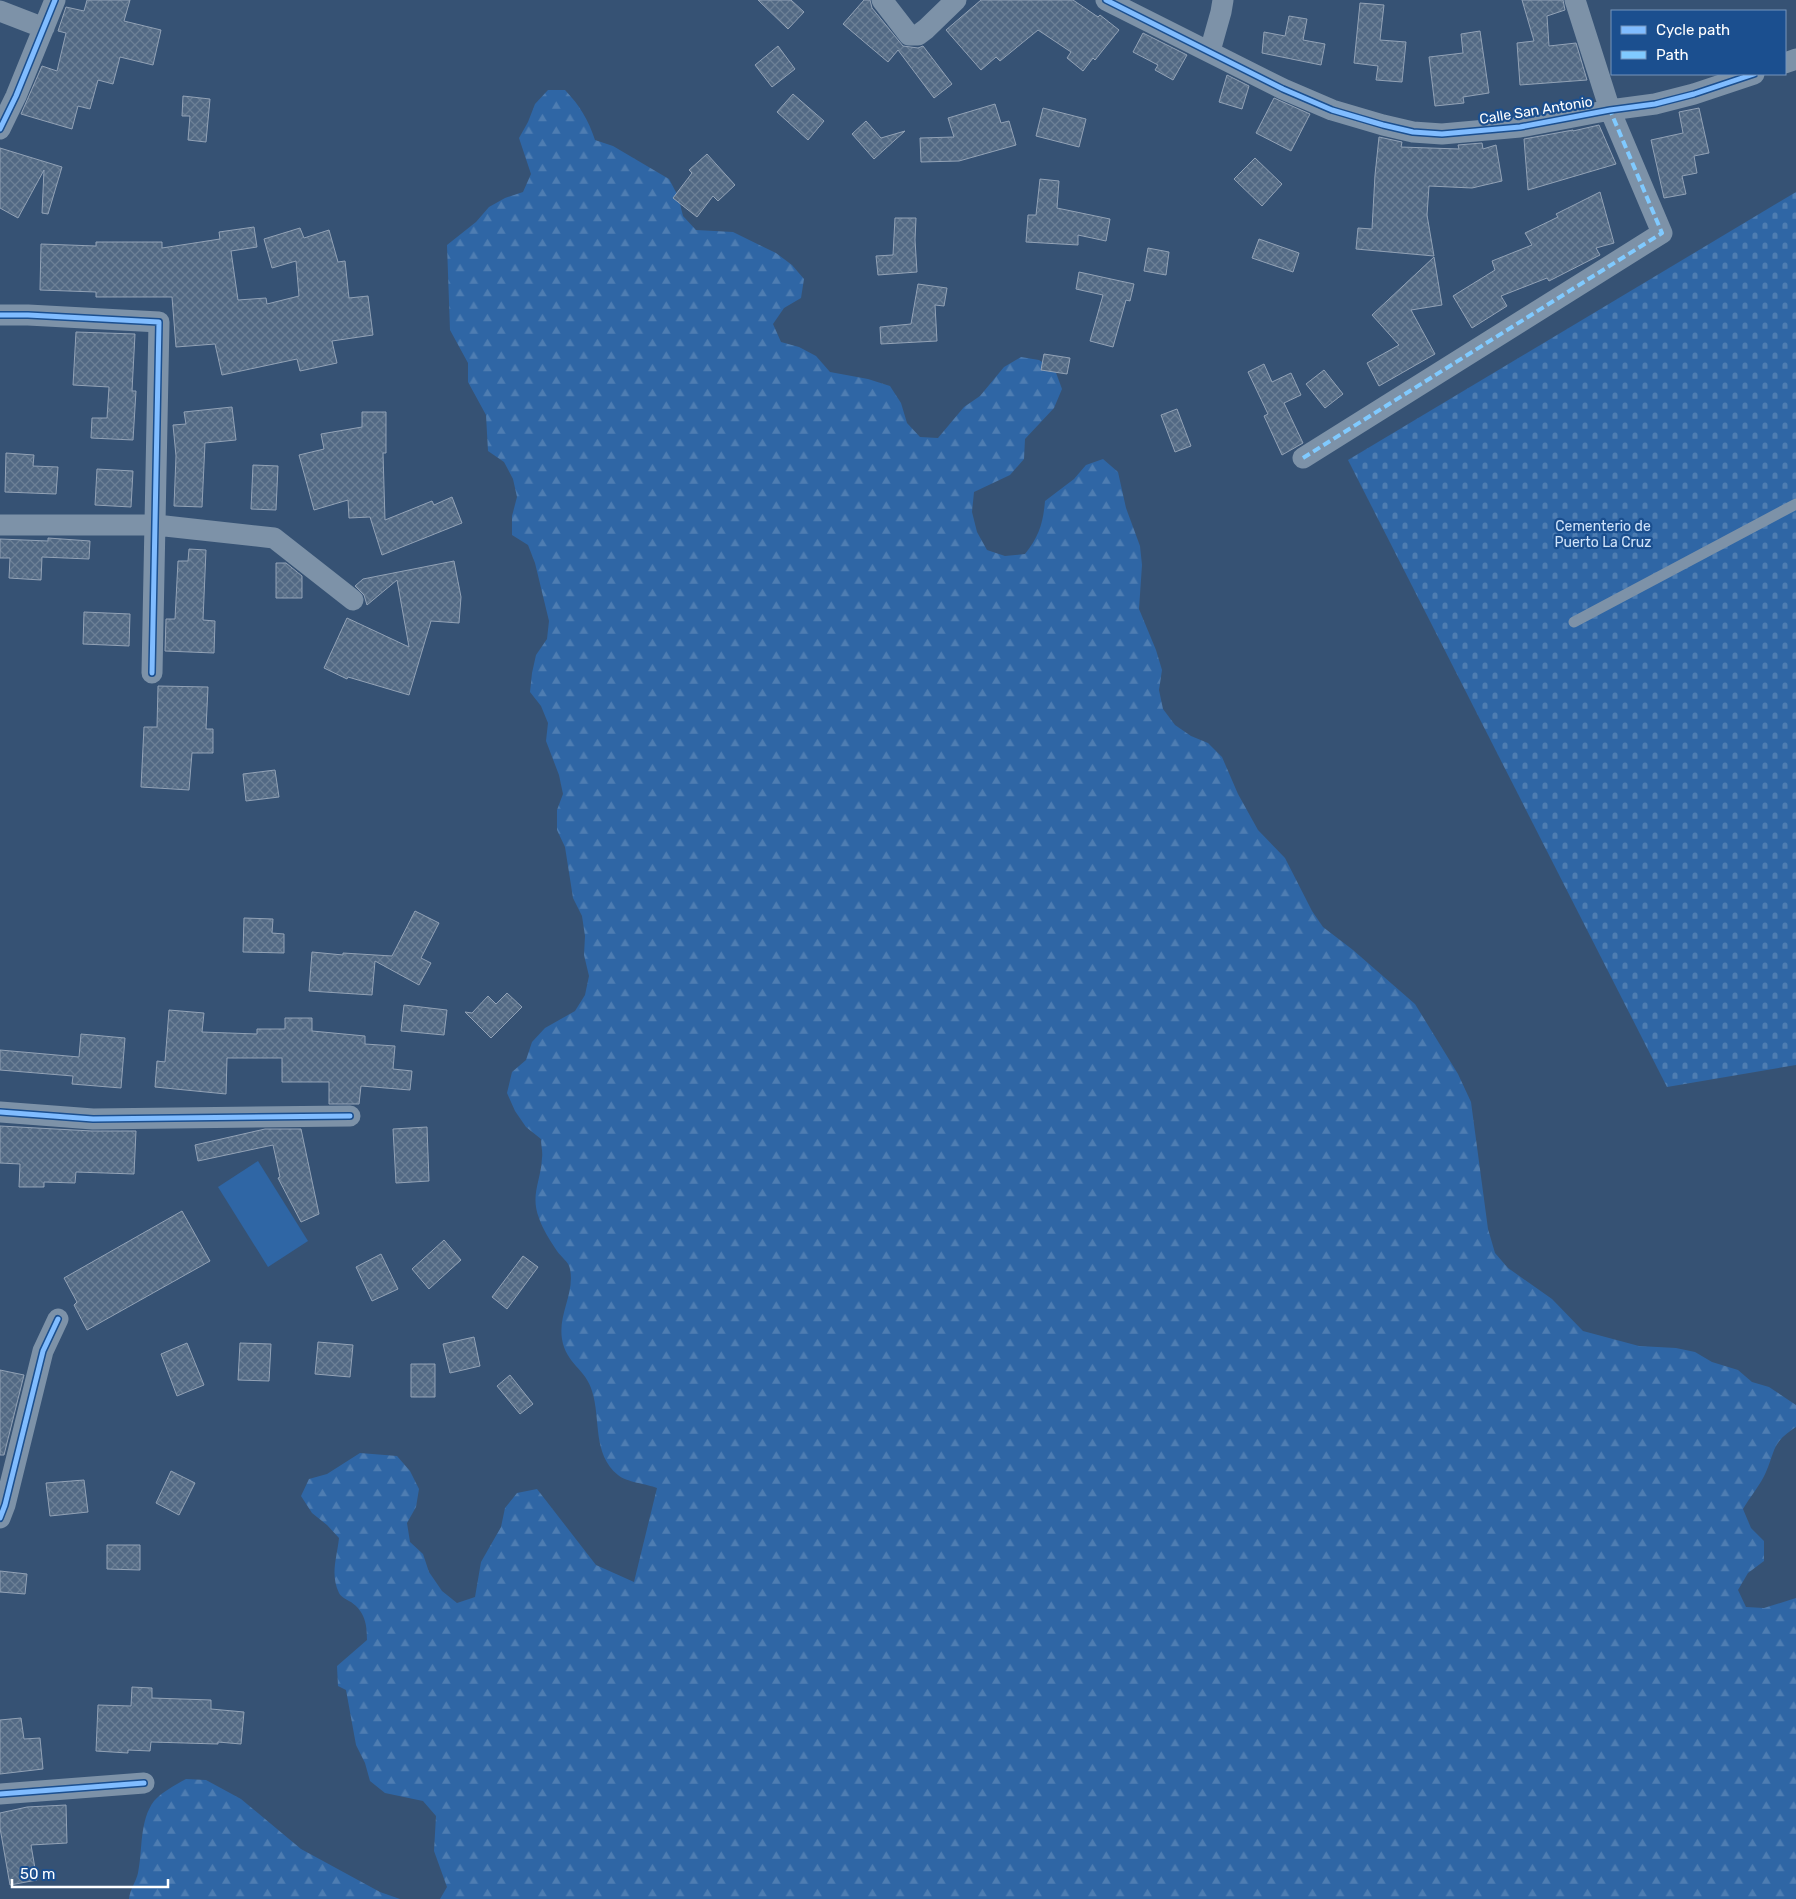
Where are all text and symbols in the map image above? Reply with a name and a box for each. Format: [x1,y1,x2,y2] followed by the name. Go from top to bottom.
[1611,10,1786,75] legend
[1656,21,1730,39] text: Cycle path
[1656,46,1689,64] text: Path
[1478,93,1594,128] street label: Calle San Antonio
[1555,518,1651,551] park label: Cementerio de Puerto La Cruz
[12,1856,169,1888] scale bar
[20,1865,55,1883] text: 50 m

